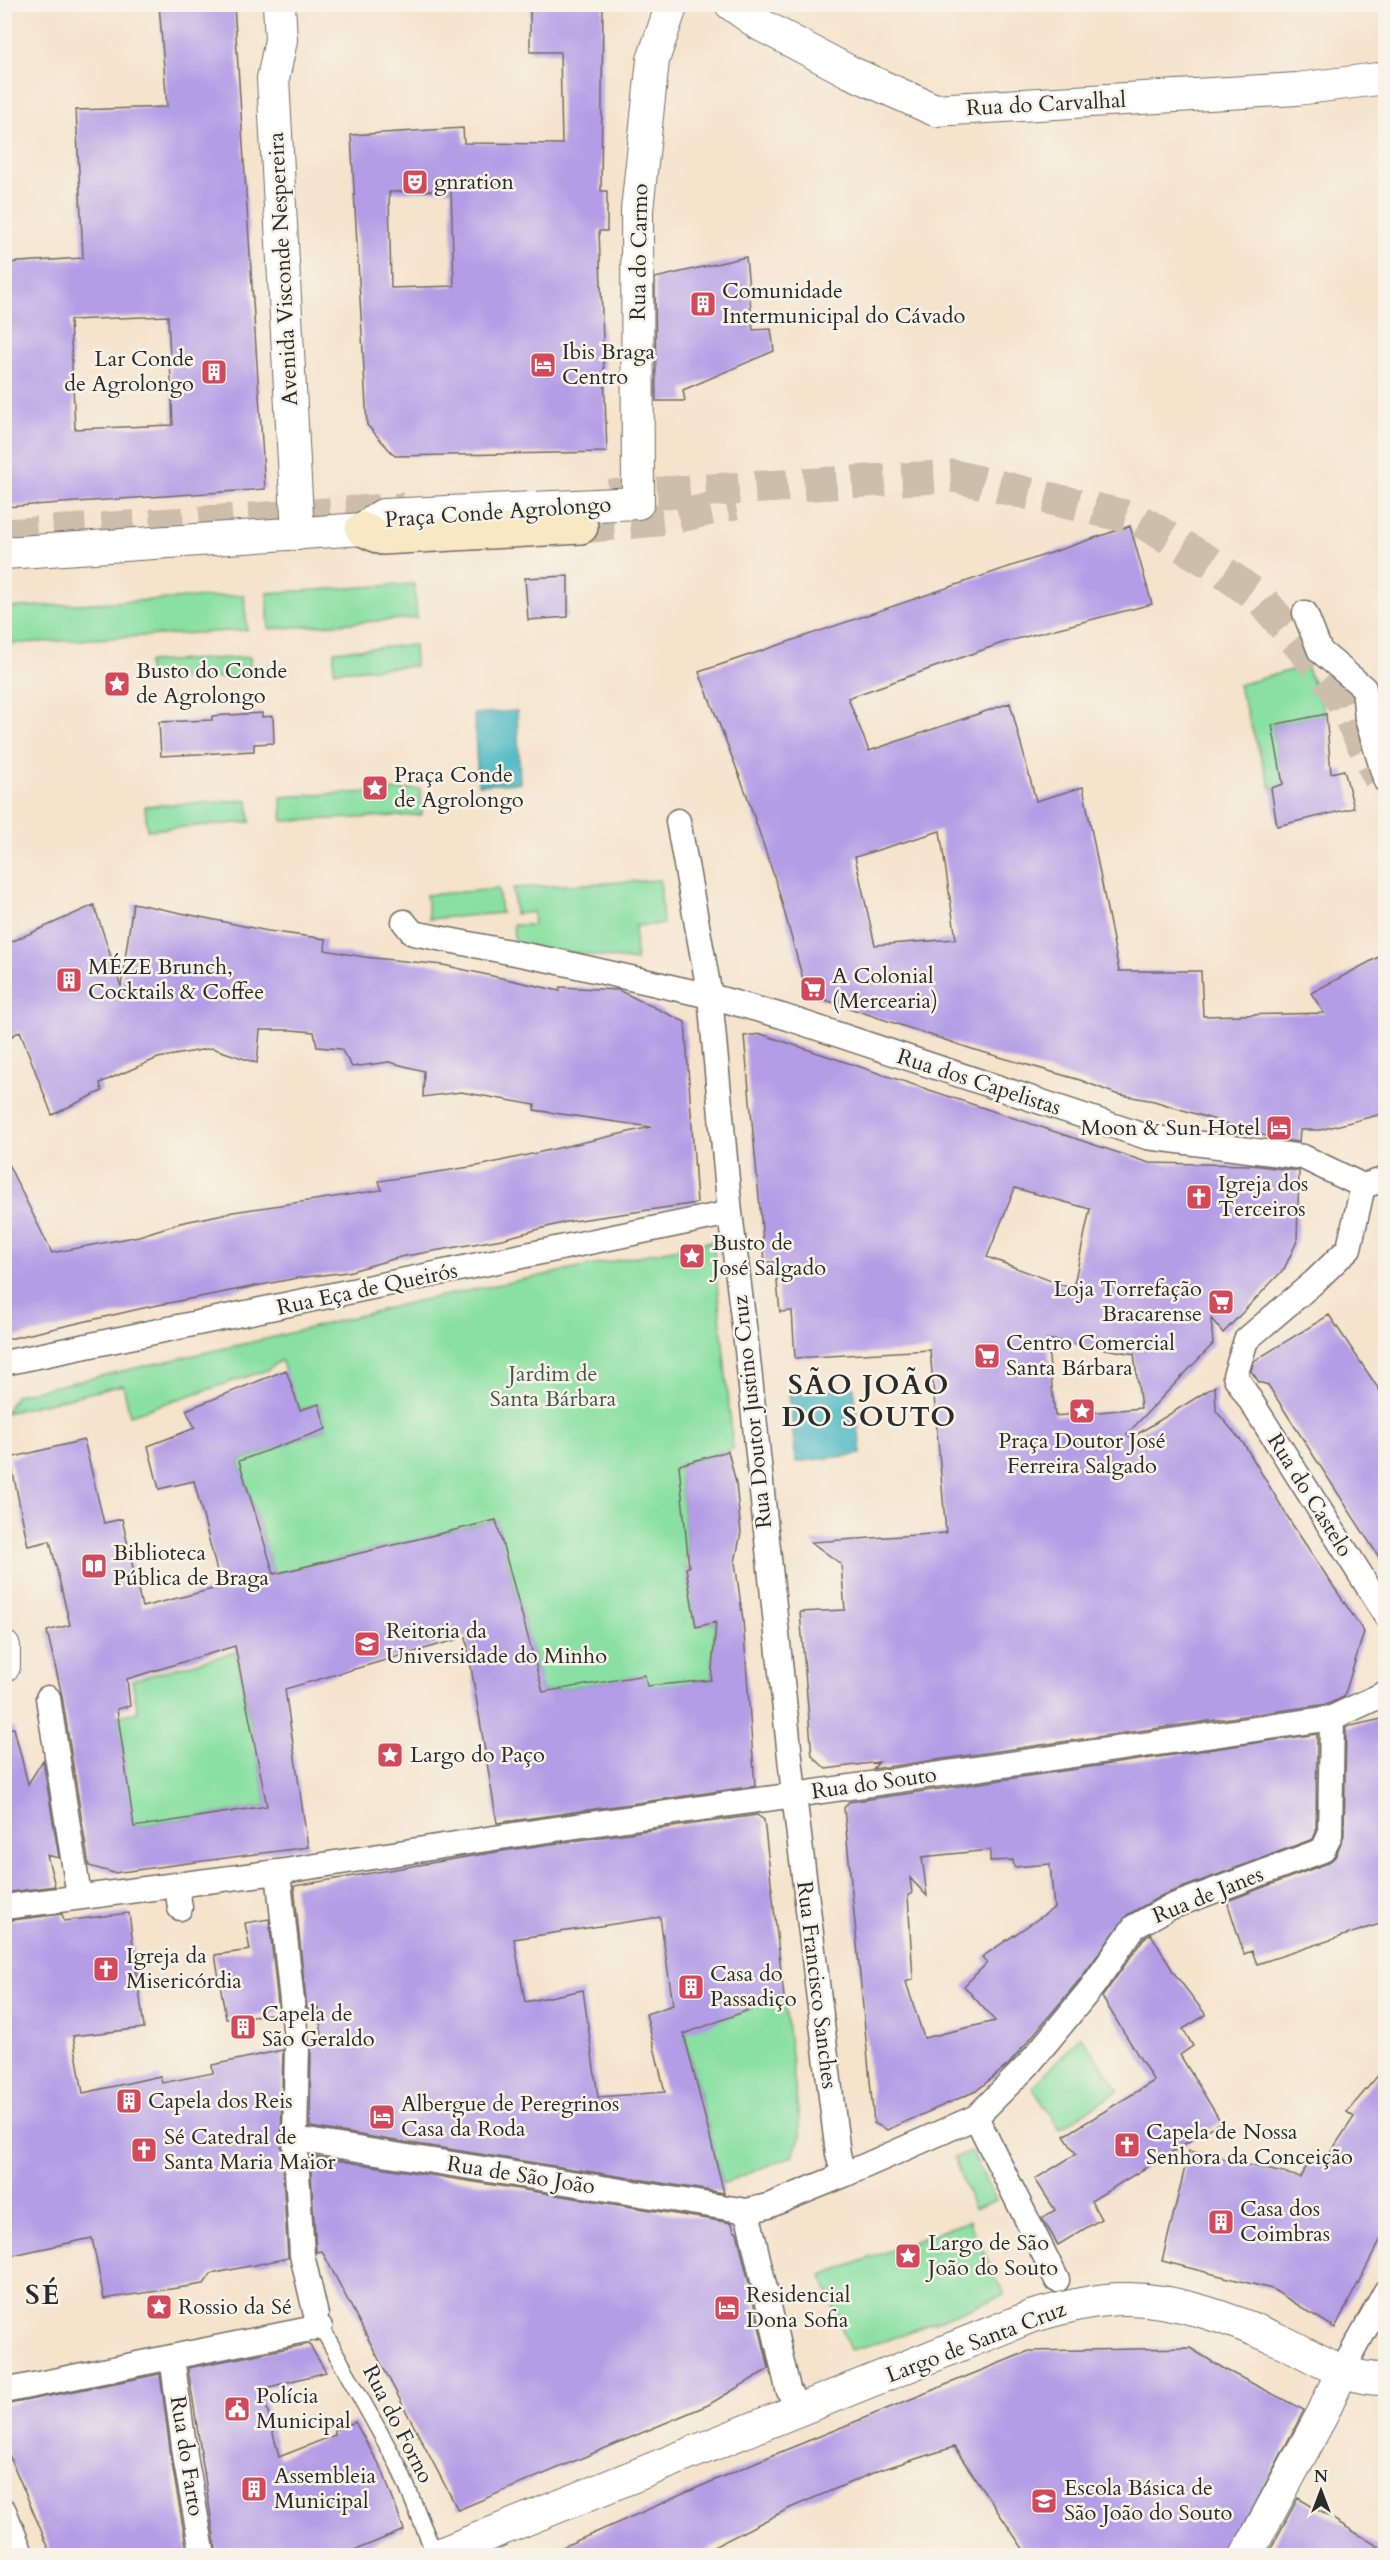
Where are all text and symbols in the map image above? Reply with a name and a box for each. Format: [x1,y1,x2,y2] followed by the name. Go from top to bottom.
[965,85,1127,123] street label: Rua do Carvalhal
[261,131,305,407] street label: Avenida Visconde Nespereira
[400,167,430,197] theatre icon: gnration
[434,167,514,197] place label: gnration
[623,183,655,321] street label: Rua do Carmo
[722,276,965,331] place label: Comunidade Intermunicipal do Cávado
[688,289,718,319] building icon: Comunidade Intermunicipal do Cávado
[562,337,656,392] place label: Ibis Braga Centro
[64,344,194,399] place label: Lar Conde de Agrolongo
[528,350,558,380] hotel icon: Ibis Braga Centro
[199,357,229,387] building icon: Lar Conde de Agrolongo
[384,489,612,535] street label: Praça Conde Agrolongo
[136,656,288,711] place label: Busto do Conde de Agrolongo
[102,669,132,699] place icon: Busto do Conde de Agrolongo
[394,760,524,815] place label: Praça Conde de Agrolongo
[360,773,390,803] place icon: Praça Conde de Agrolongo
[88,952,264,1007] place label: MÉZE Brunch, Cocktails & Coffee
[832,961,938,1016] place label: A Colonial (Mercearia)
[54,965,84,995] building icon: MÉZE Brunch, Cocktails & Coffee
[798,974,828,1004] supermarket icon: A Colonial (Mercearia)
[893,1041,1065,1123] street label: Rua dos Capelistas
[1080,1113,1260,1143] place label: Moon & Sun Hotel
[1264,1113,1294,1143] hotel icon: Moon & Sun Hotel
[1218,1169,1308,1224] place label: Igreja dos Terceiros
[1184,1182,1214,1212] church icon: Igreja dos Terceiros
[709,1228,826,1283] place label: Busto de José Salgado
[677,1241,707,1271] place icon: Busto de José Salgado
[274,1255,460,1323] street label: Rua Eça de Queirós
[1053,1274,1202,1329] place label: Loja Torrefação Bracarense
[1206,1287,1236,1317] supermarket icon: Loja Torrefação Bracarense
[725,1294,779,1530] street label: Rua Doutor Justino Cruz
[1006,1328,1175,1383] place label: Centro Comercial Santa Bárbara
[972,1341,1002,1371] supermarket icon: Centro Comercial Santa Bárbara
[490,1359,617,1414] park label: Jardim de Santa Bárbara
[781,1366,957,1436] district label: SÃO JOÃO DO SOUTO
[1067,1396,1097,1426] place icon: Praça Doutor José Ferreira Salgado
[998,1426,1166,1481] place label: Praça Doutor José Ferreira Salgado
[1260,1428,1360,1563] street label: Rua do Castelo
[113,1538,270,1593] place label: Biblioteca Pública de Braga
[79,1551,109,1581] library icon: Biblioteca Pública de Braga
[386,1616,607,1671] place label: Reitoria da Universidade do Minho
[352,1629,382,1659] school or university icon: Reitoria da Universidade do Minho
[375,1740,405,1770] place icon: Largo do Paço
[410,1740,545,1770] place label: Largo do Paço
[809,1759,939,1807] street label: Rua do Souto
[1148,1859,1268,1931] street label: Rua de Janes
[789,1879,845,2091] street label: Rua Francisco Sanches
[126,1941,242,1996] place label: Igreja da Misericórdia
[91,1954,121,1984] church icon: Igreja da Misericórdia
[710,1959,797,2014] place label: Casa do Passadiço
[676,1972,706,2002] building icon: Casa do Passadiço
[262,1999,375,2054] place label: Capela de São Geraldo
[228,2012,258,2042] building icon: Capela de São Geraldo
[114,2086,144,2116] building icon: Capela dos Reis
[148,2086,293,2116] place label: Capela dos Reis
[401,2089,619,2144] place label: Albergue de Peregrinos Casa da Roda
[367,2102,397,2132] hotel icon: Albergue de Peregrinos Casa da Roda
[1146,2117,1353,2172] place label: Capela de Nossa Senhora da Conceição
[164,2122,337,2177] place label: Sé Catedral de Santa Maria Maior
[1112,2130,1142,2160] church icon: Capela de Nossa Senhora da Conceição
[129,2135,159,2165] church icon: Sé Catedral de Santa Maria Maior
[445,2148,597,2202] street label: Rua de São João
[1240,2194,1330,2249] place label: Casa dos Coimbras
[1206,2207,1236,2237] building icon: Casa dos Coimbras
[925,2228,1058,2283] place label: Largo de São João do Souto
[893,2241,923,2271] place icon: Largo de São João do Souto
[25,2276,61,2314] district label: SÉ
[746,2280,851,2335] place label: Residencial Dona Sofia
[144,2292,174,2322] place icon: Rossio da Sé
[178,2292,292,2322] place label: Rossio da Sé
[712,2293,742,2323] hotel icon: Residencial Dona Sofia
[882,2294,1071,2390] street label: Largo de Santa Cruz
[355,2360,441,2488] street label: Rua do Forno
[256,2381,351,2436] place label: Polícia Municipal
[163,2394,211,2518] street label: Rua do Farto
[222,2394,252,2424] public building icon: Polícia Municipal
[274,2461,377,2516] place label: Assembleia Municipal
[1291,2461,1351,2521] north arrow
[1314,2466,1328,2488] text: N
[1064,2473,1233,2528] place label: Escola Básica de São João do Souto
[239,2474,269,2504] building icon: Assembleia Municipal
[1029,2486,1059,2516] school or university icon: Escola Básica de São João do Souto

